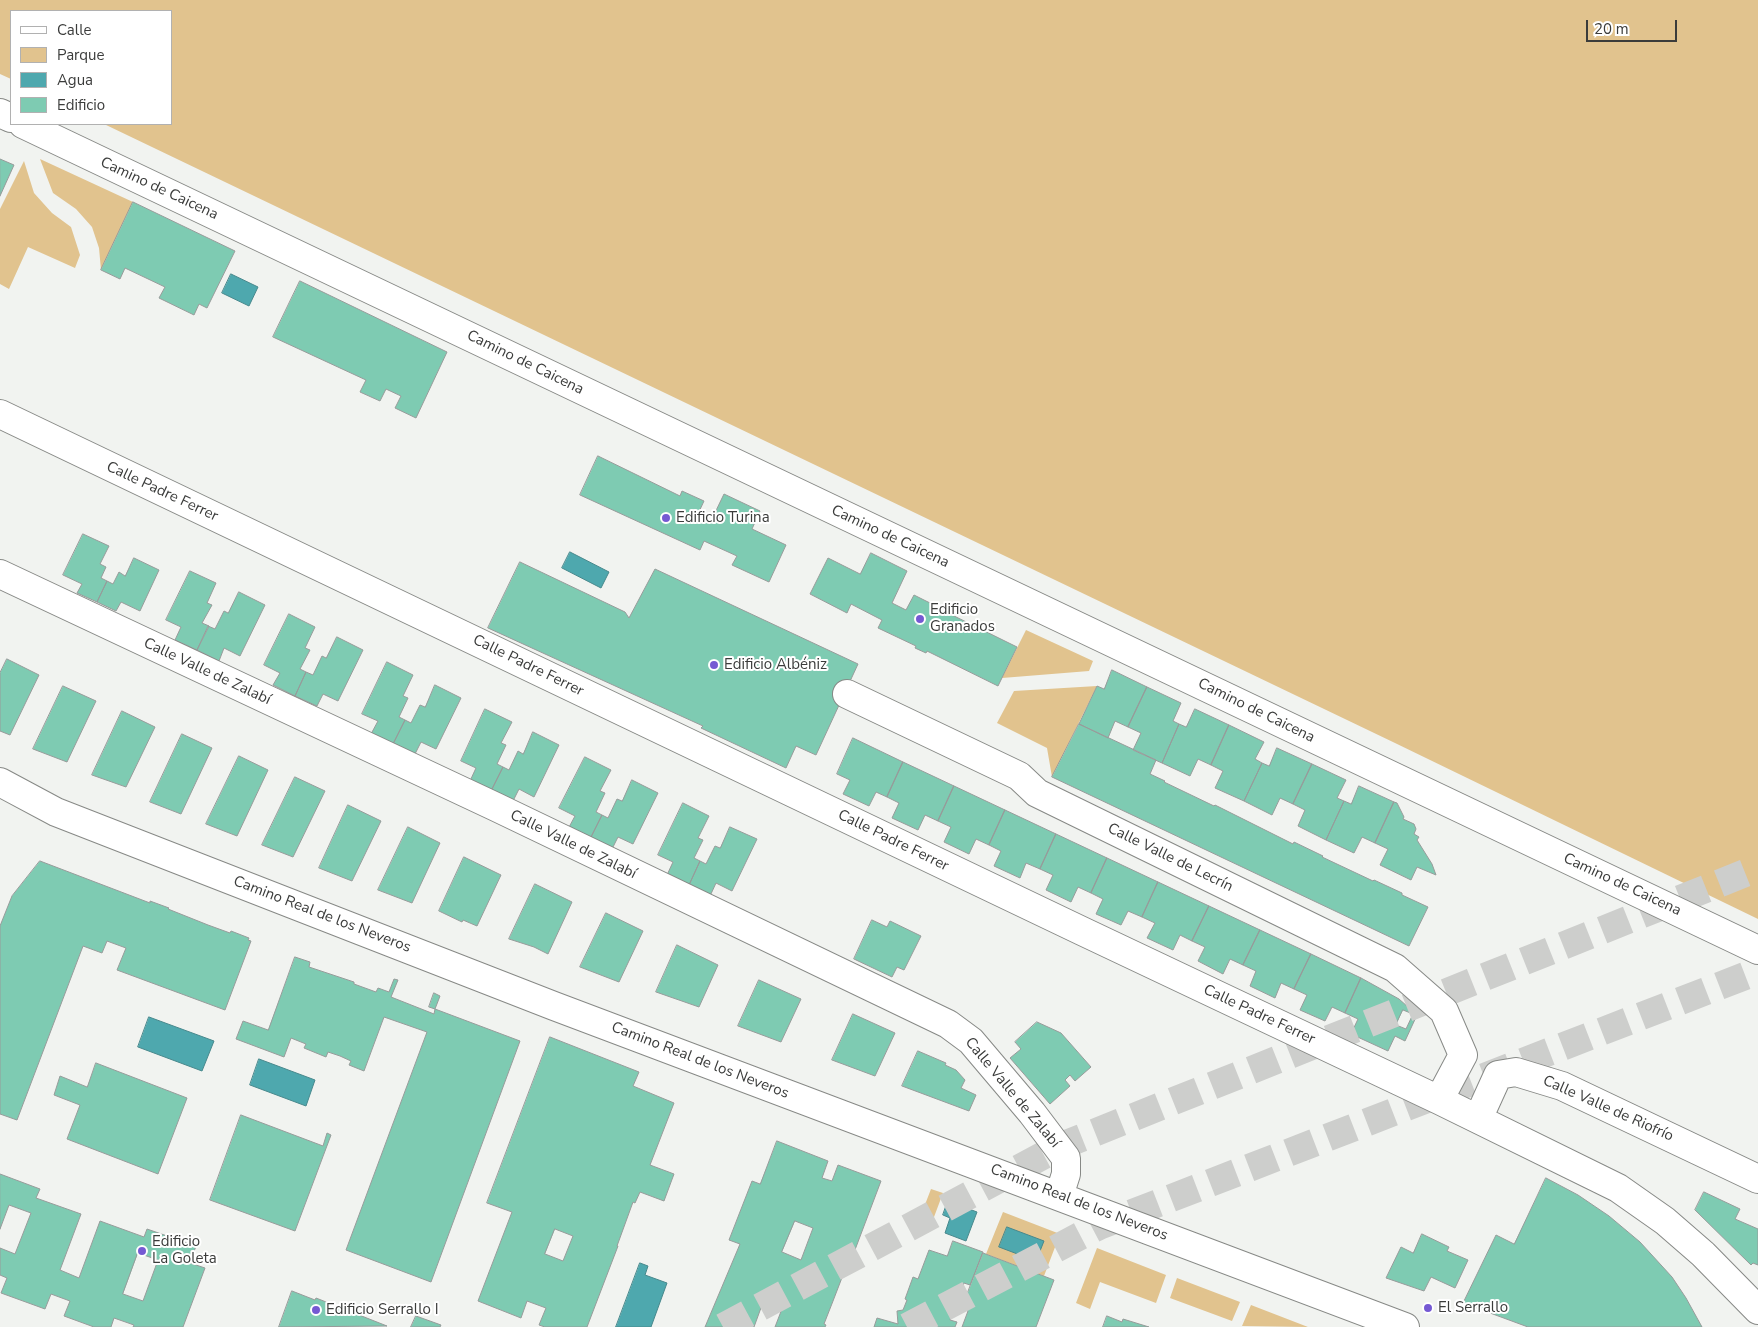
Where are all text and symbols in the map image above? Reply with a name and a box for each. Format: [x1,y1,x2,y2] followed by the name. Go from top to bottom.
[10,10,172,125] legend
[1588,10,1679,42] scale bar
[1594,19,1629,39] text: 20 m
[57,20,92,40] text: Calle
[57,45,105,65] text: Parque
[57,70,93,90] text: Agua
[57,95,105,115] text: Edificio
[97,154,221,224] street label: Camino de Caicena
[464,327,586,399] street label: Camino de Caicena
[103,458,221,526] street label: Calle Padre Ferrer
[828,502,952,572] street label: Camino de Caicena
[676,509,770,527] place label: Edificio Turina
[660,512,672,524] marker: Edificio Turina
[930,601,995,636] place label: Edificio Granados
[914,613,926,625] marker: Edificio Granados
[470,631,586,701] street label: Calle Padre Ferrer
[141,635,273,709] street label: Calle Valle de Zalabí
[724,656,827,674] place label: Edificio Albéniz
[708,659,720,671] marker: Edificio Albéniz
[1195,675,1317,747] street label: Camino de Caicena
[835,806,951,876] street label: Calle Padre Ferrer
[507,807,639,883] street label: Calle Valle de Zalabí
[1104,820,1236,896] street label: Calle Valle de Lecrín
[1560,850,1684,920] street label: Camino de Caicena
[231,873,413,957] street label: Camino Real de los Neveros
[1200,981,1318,1049] street label: Calle Padre Ferrer
[609,1019,791,1103] street label: Camino Real de los Neveros
[961,1034,1063,1152] street label: Calle Valle de Zalabí
[1540,1072,1676,1146] street label: Calle Valle de Riofrío
[988,1161,1170,1245] street label: Camino Real de los Neveros
[152,1233,217,1268] place label: Edificio La Goleta
[136,1245,148,1257] marker: Edificio La Goleta
[1438,1299,1508,1317] place label: El Serrallo
[326,1301,439,1319] place label: Edificio Serrallo I
[1422,1302,1434,1314] marker: El Serrallo
[310,1304,322,1316] marker: Edificio Serrallo I

